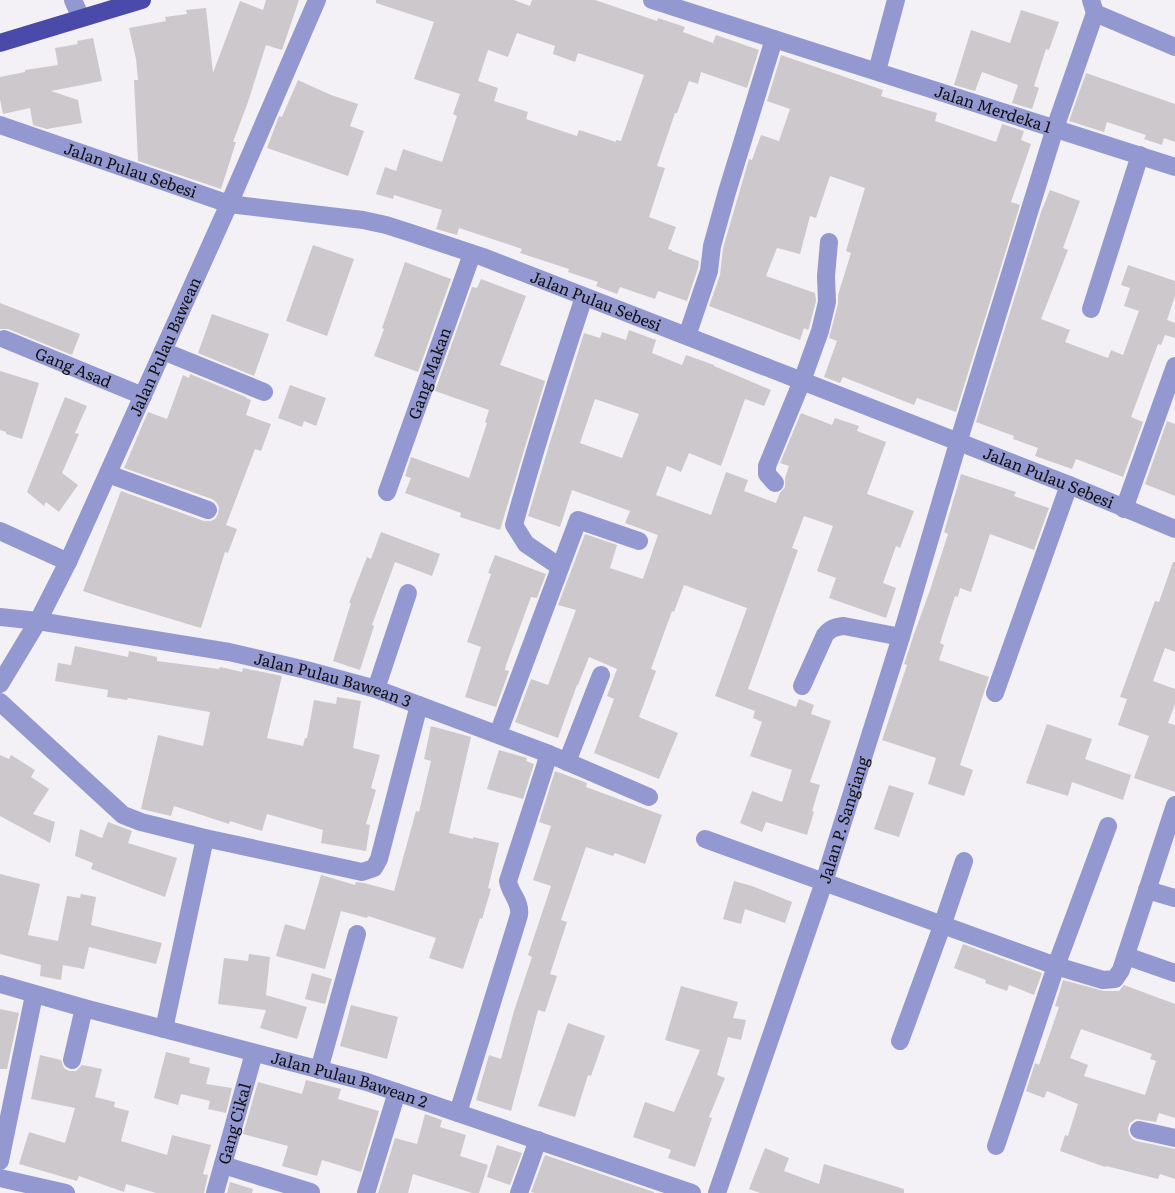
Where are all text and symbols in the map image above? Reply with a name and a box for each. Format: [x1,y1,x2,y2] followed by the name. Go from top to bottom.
[932,78,1055,138] street label: Jalan Merdeka 1
[61,135,200,203] street label: Jalan Pulau Sebesi
[527,264,665,336] street label: Jalan Pulau Sebesi
[122,272,206,420] street label: Jalan Pulau Bawean
[401,323,456,422] street label: Gang Makan
[32,340,116,393] street label: Gang Asad
[980,440,1118,514] street label: Jalan Pulau Sebesi
[252,645,415,712] street label: Jalan Pulau Bawean 3
[811,753,874,886] street label: Jalan P. Sangiang
[268,1044,431,1113] street label: Jalan Pulau Bawean 2
[211,1080,256,1167] street label: Gang Cikal

